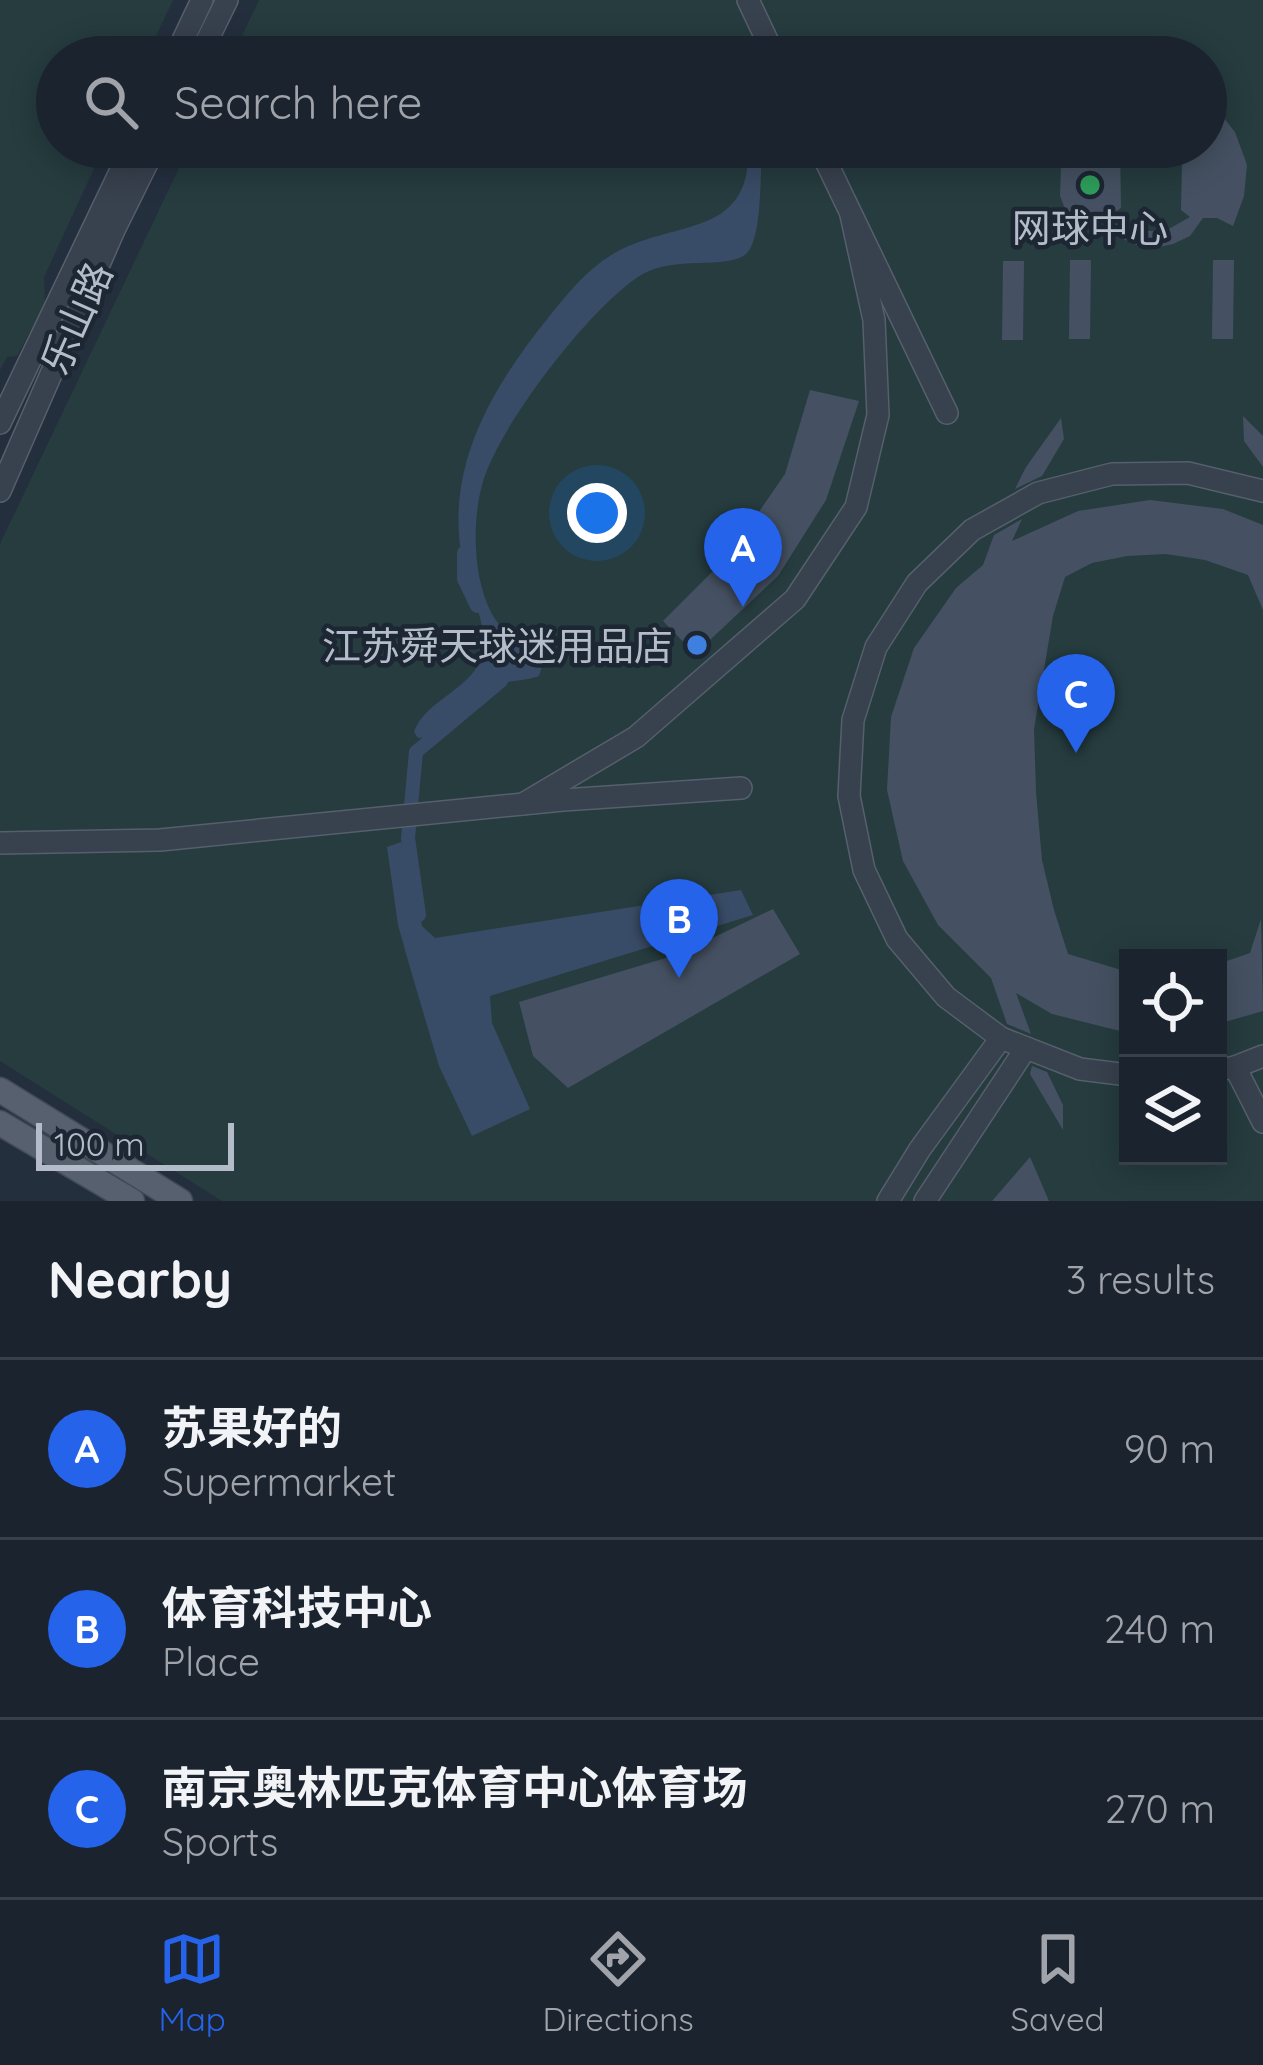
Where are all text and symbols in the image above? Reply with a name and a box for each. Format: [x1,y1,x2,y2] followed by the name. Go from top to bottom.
[36,36,1227,168] search box
[78,69,144,135] icon: search
[174,74,422,130] text: Search here
[1077,172,1103,198] marker: 网球中心
[1012,203,1168,252] place label: 网球中心
[30,255,122,381] street label: 乐山路
[567,483,627,543] your location
[704,508,782,607] pin: A
[322,621,673,670] place label: 江苏舜天球迷用品店
[684,632,710,658] marker: 江苏舜天球迷用品店
[1037,654,1115,753] pin: C
[640,879,718,978] pin: B
[1119,949,1227,1165] map controls
[1119,949,1227,1057] button: locate
[1119,1057,1227,1165] button: layers
[36,1117,234,1170] scale bar
[54,1123,145,1164] text: 100 m
[48,1247,232,1311] text: Nearby
[1066,1255,1215,1304] text: 3 results
[162,1399,342,1455] text: 苏果好的
[75,1424,99,1473] text: A
[1124,1424,1215,1473] text: 90 m
[162,1457,396,1506] text: Supermarket
[162,1579,432,1635] text: 体育科技中心
[74,1604,100,1653] text: B
[1104,1604,1215,1653] text: 240 m
[162,1637,260,1686] text: Place
[162,1759,747,1815] text: 南京奥林匹克体育中心体育场
[75,1784,99,1833] text: C
[1105,1784,1215,1833] text: 270 m
[162,1817,278,1866] text: Sports
[158,1926,226,2039] tab: Map
[542,1926,694,2039] tab: Directions
[1011,1926,1105,2039] tab: Saved

